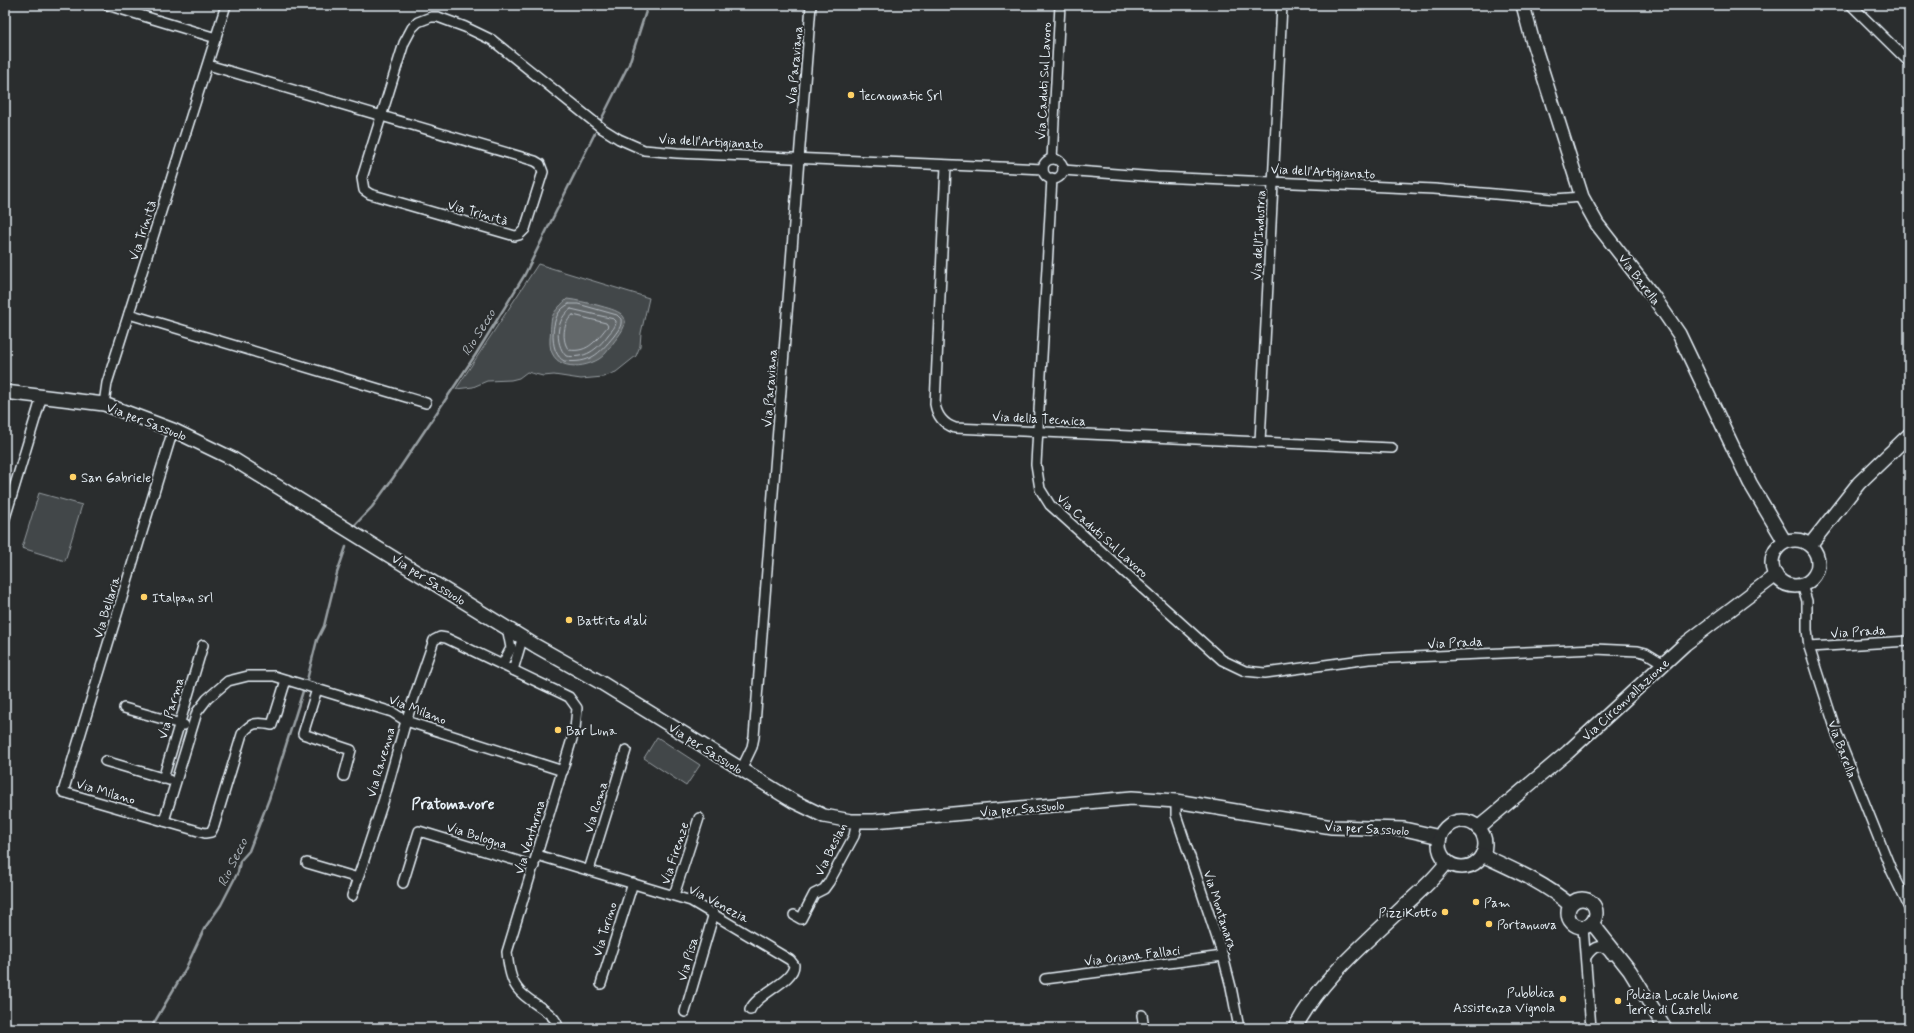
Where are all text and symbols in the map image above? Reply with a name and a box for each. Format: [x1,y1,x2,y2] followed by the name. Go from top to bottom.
[1033,22,1056,140] street label: Via Caduti Sul Lavoro
[784,25,807,105] street label: Via Paraviana
[859,88,942,105] place label: Tecnomatic Srl
[846,90,856,100] marker: Tecnomatic Srl
[658,131,764,154] street label: Via dell'Artigianato
[1270,161,1376,184] street label: Via dell'Artigianato
[1249,190,1270,280] street label: Via dell’Industria
[445,197,510,230] street label: Via Trinità
[126,198,161,263] street label: Via Trinità
[1614,251,1664,309] street label: Via Barella
[457,305,501,359] water label: Rio Secco
[759,348,782,428] street label: Via Paraviana
[104,399,190,446] street label: Via per Sassuolo
[992,409,1087,430] street label: Via della Tecnica
[81,470,151,487] place label: San Gabriele
[68,472,78,482] marker: San Gabriele
[1053,490,1151,582] street label: Via Caduti Sul Lavoro
[388,551,469,610] street label: Via per Sassuolo
[90,574,125,641] street label: Via Bellaria
[152,590,213,607] place label: Italpan srl
[139,592,149,602] marker: Italpan srl
[577,613,648,630] place label: Battito d'ali
[564,615,574,625] marker: Battito d'ali
[1830,622,1887,643] street label: Via Prada
[1427,634,1483,653] street label: Via Prada
[1578,655,1674,745] street label: Via Circonvallazione
[155,676,188,741] street label: Via Parma
[386,692,449,729] street label: Via Milano
[1823,718,1860,781] street label: Via Barella
[665,720,746,779] street label: Via per Sassuolo
[566,723,617,740] place label: Bar Luna
[363,725,400,799] street label: Via Ravenna
[553,725,563,735] marker: Bar Luna
[74,776,137,809] street label: Via Milano
[581,779,612,835] street label: Via Roma
[411,795,495,815] district label: Pratomavore
[979,797,1066,822] street label: Via per Sassuolo
[511,798,550,876] street label: Via Venturina
[444,819,509,855] street label: Via Bologna
[1324,819,1410,840] street label: Via per Sassuolo
[657,820,694,887] street label: Via Firenze
[811,820,852,879] street label: Via Beslan
[213,834,253,890] water label: Rio Secco
[1199,868,1241,953] street label: Via Montanara
[685,881,752,927] street label: Via Venezia
[1484,895,1510,912] place label: Pam
[1471,897,1481,907] marker: Pam
[589,900,622,959] street label: Via Torino
[1378,905,1437,922] place label: PizziKotto
[1440,907,1450,917] marker: PizziKotto
[1497,917,1557,934] place label: Portanuova
[1484,919,1494,929] marker: Portanuova
[674,935,703,983] street label: Via Pisa
[1083,942,1181,971] street label: Via Oriana Fallaci
[1453,985,1555,1017] place label: Pubblica Assistenza Vignola
[1626,987,1739,1019] place label: Polizia Locale Unione Terre di Castelli
[1558,994,1568,1004] marker: Pubblica Assistenza Vignola
[1613,996,1623,1006] marker: Polizia Locale Unione Terre di Castelli

